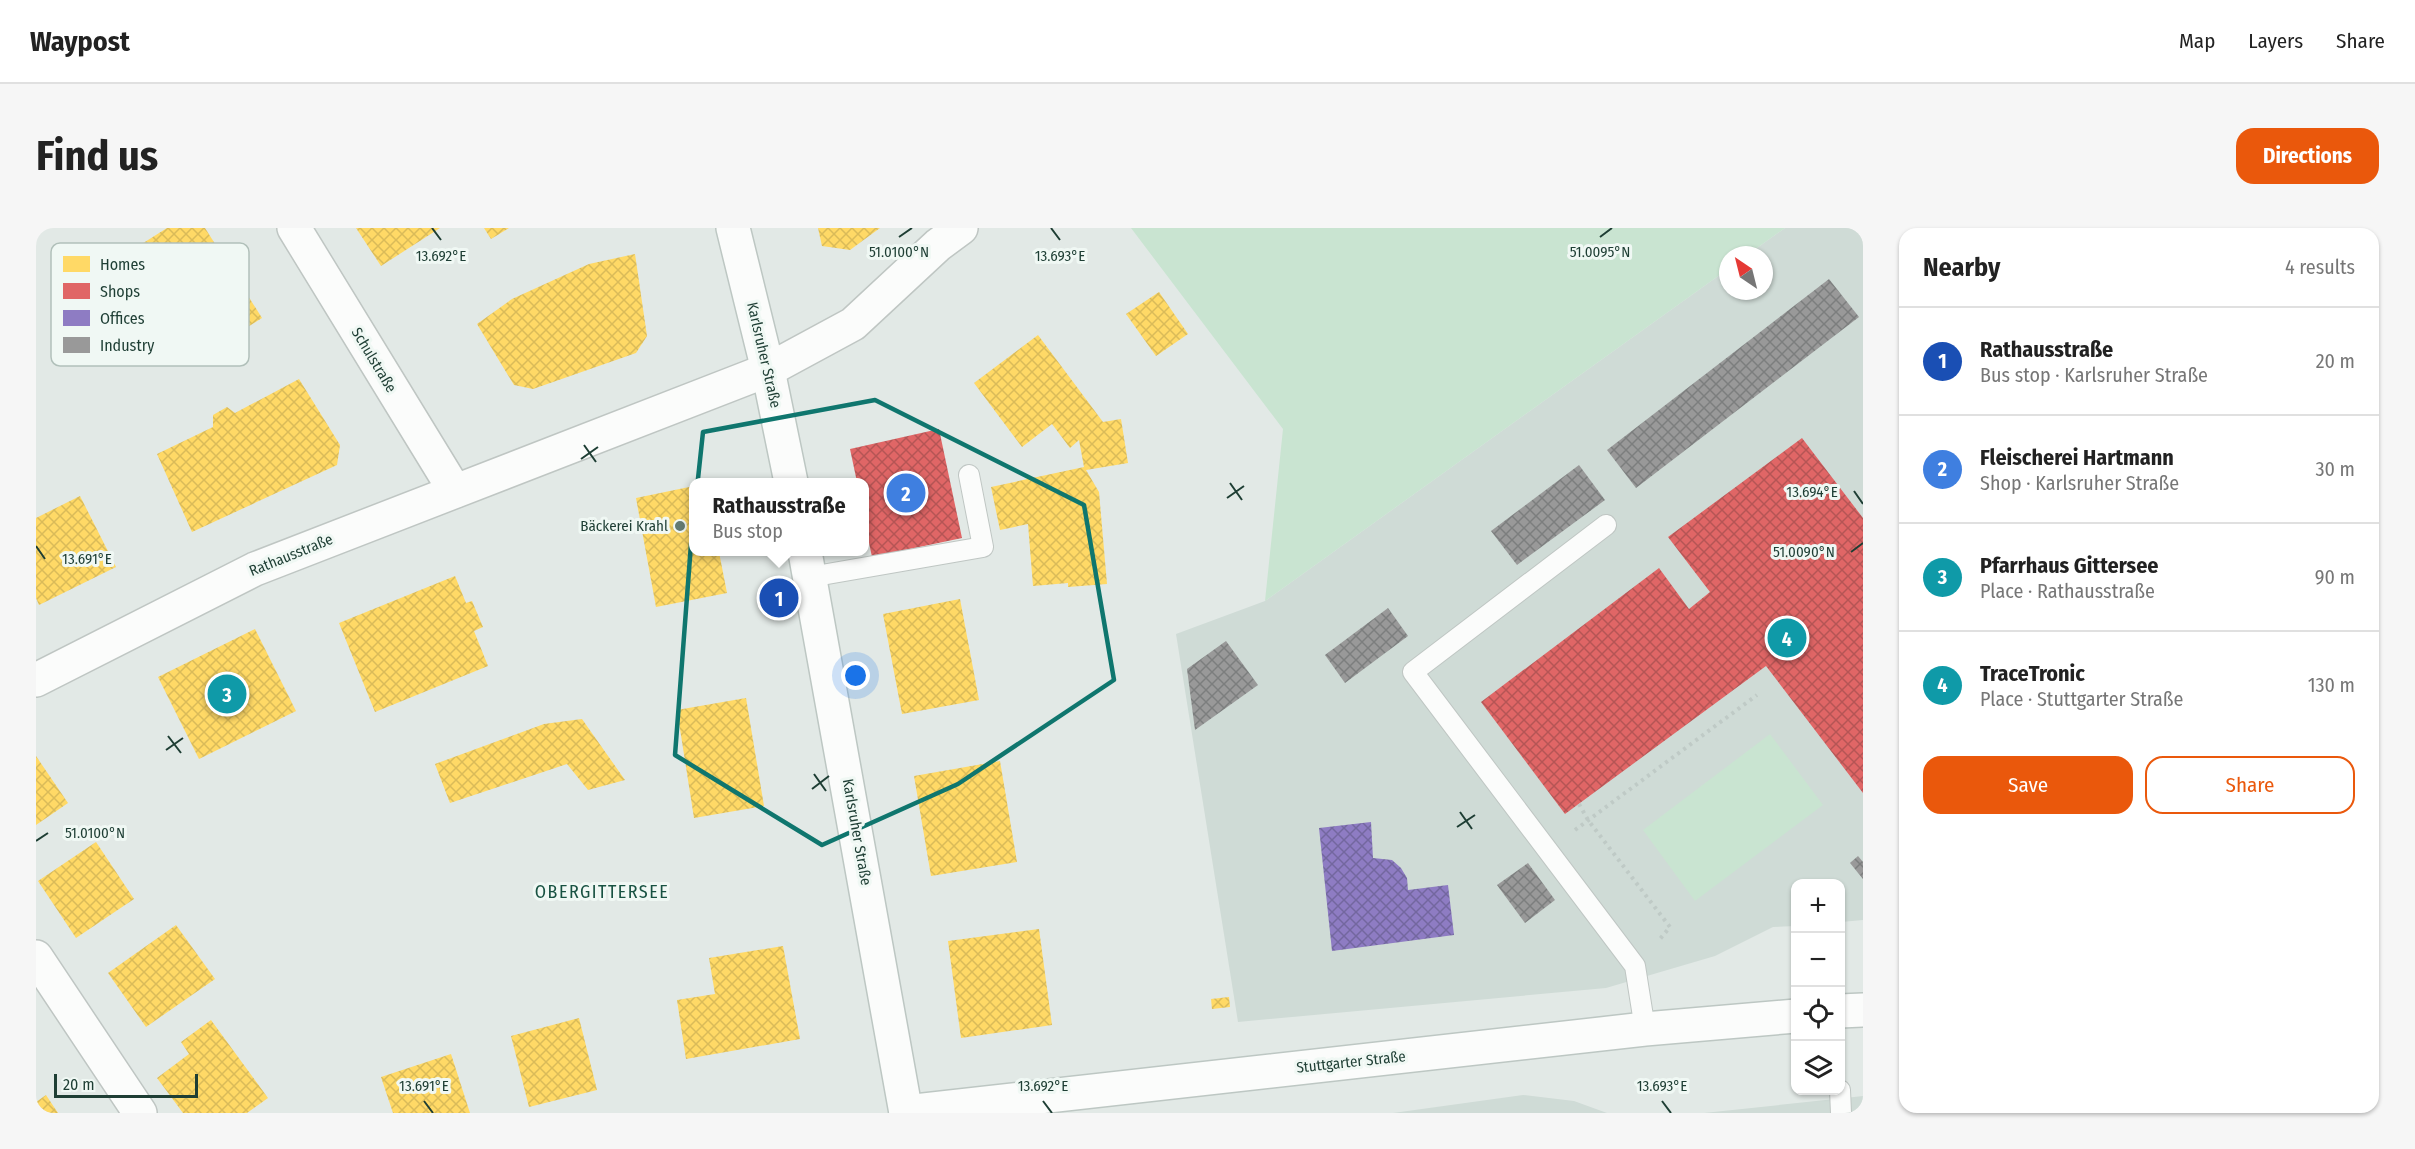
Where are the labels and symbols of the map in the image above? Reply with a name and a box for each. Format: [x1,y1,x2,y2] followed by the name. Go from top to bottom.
[51,243,249,366] legend
[869,243,929,261] text: 51.0100°N
[1570,243,1630,261] text: 51.0095°N
[1719,246,1773,300] north arrow
[416,247,466,265] text: 13.692°E
[1035,247,1085,265] text: 13.693°E
[100,255,145,274] text: Homes
[100,282,140,301] text: Shops
[743,300,785,410] street label: Karlsruher Straße
[100,309,145,328] text: Offices
[348,324,400,396] street label: Schulstraße
[100,336,155,355] text: Industry
[886,470,926,516] pin: 2
[1786,483,1838,501] text: 13.694°E
[580,517,668,535] place label: Bäckerei Krahl
[673,519,687,533] marker: Bäckerei Krahl
[247,530,335,580] street label: Rathausstraße
[1773,543,1835,561] text: 51.0090°N
[62,550,112,568] text: 13.691°E
[760,576,798,620] pin: 1
[1768,616,1806,660] pin: 4
[841,661,870,690] your location
[208,672,246,716] pin: 3
[839,777,875,887] street label: Karlsruher Straße
[65,824,125,842] text: 51.0100°N
[535,881,669,903] district label: OBERGITTERSEE
[1295,1047,1407,1077] street label: Stuttgarter Straße
[54,1071,198,1098] scale bar
[399,1077,449,1095] text: 13.691°E
[1018,1077,1068,1095] text: 13.692°E
[1637,1077,1687,1095] text: 13.693°E

